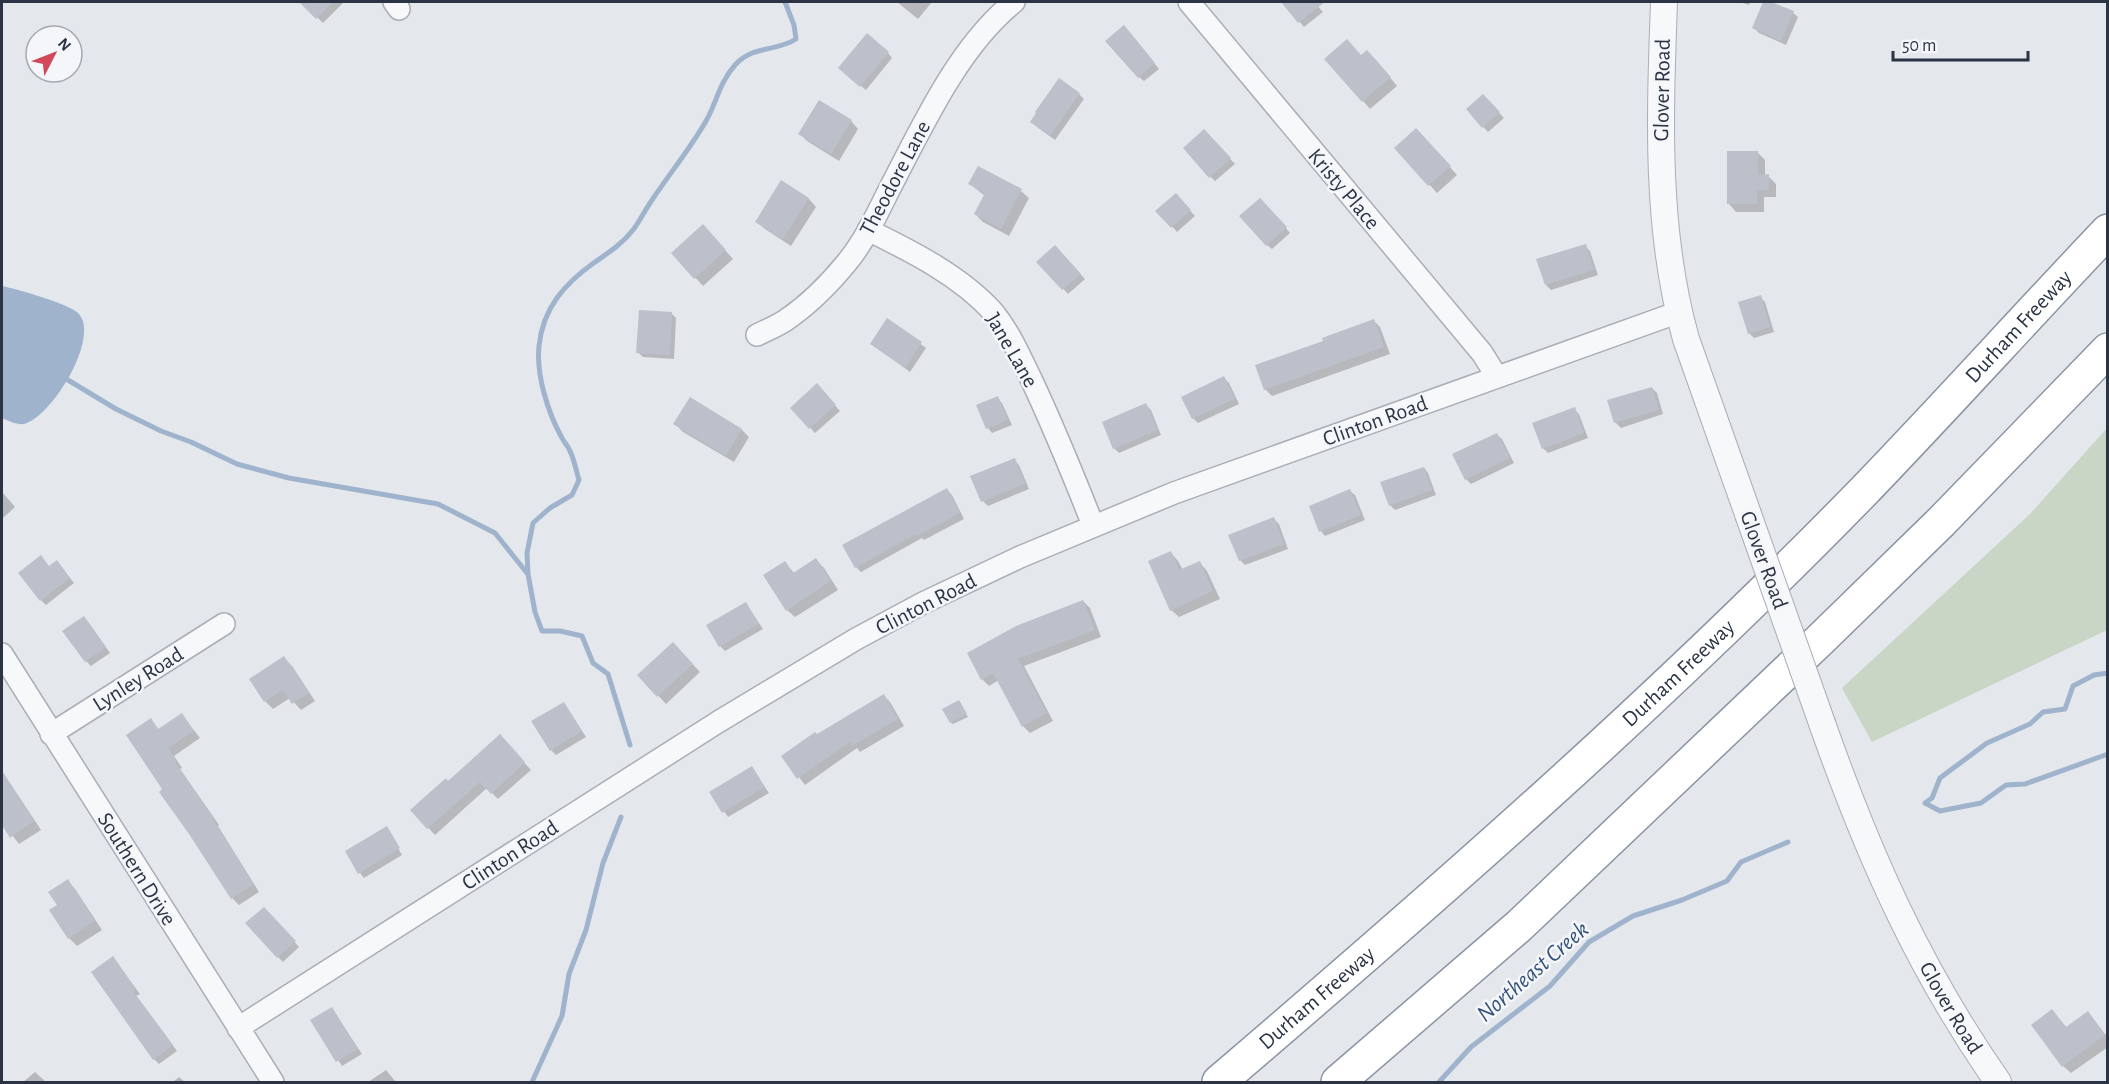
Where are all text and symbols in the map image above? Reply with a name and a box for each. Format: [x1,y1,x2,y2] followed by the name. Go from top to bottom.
[24,24,84,84] north arrow
[1893,24,2028,62] scale bar
[55,35,74,54] text: N
[1902,37,1936,55] text: 50 m
[1650,39,1674,141] street label: Glover Road
[856,117,934,239] street label: Theodore Lane
[1304,144,1384,234] street label: Kristy Place
[1961,265,2076,387] street label: Durham Freeway
[982,309,1042,391] street label: Jane Lane
[1320,392,1430,450] street label: Clinton Road
[1736,508,1792,612] street label: Glover Road
[872,569,980,639] street label: Clinton Road
[1618,615,1739,731] street label: Durham Freeway
[89,643,187,715] street label: Lynley Road
[94,809,180,929] street label: Southern Drive
[458,816,562,894] street label: Clinton Road
[1473,917,1593,1027] water label: Northeast Creek
[1255,942,1379,1054] street label: Durham Freeway
[1915,958,1987,1058] street label: Glover Road

